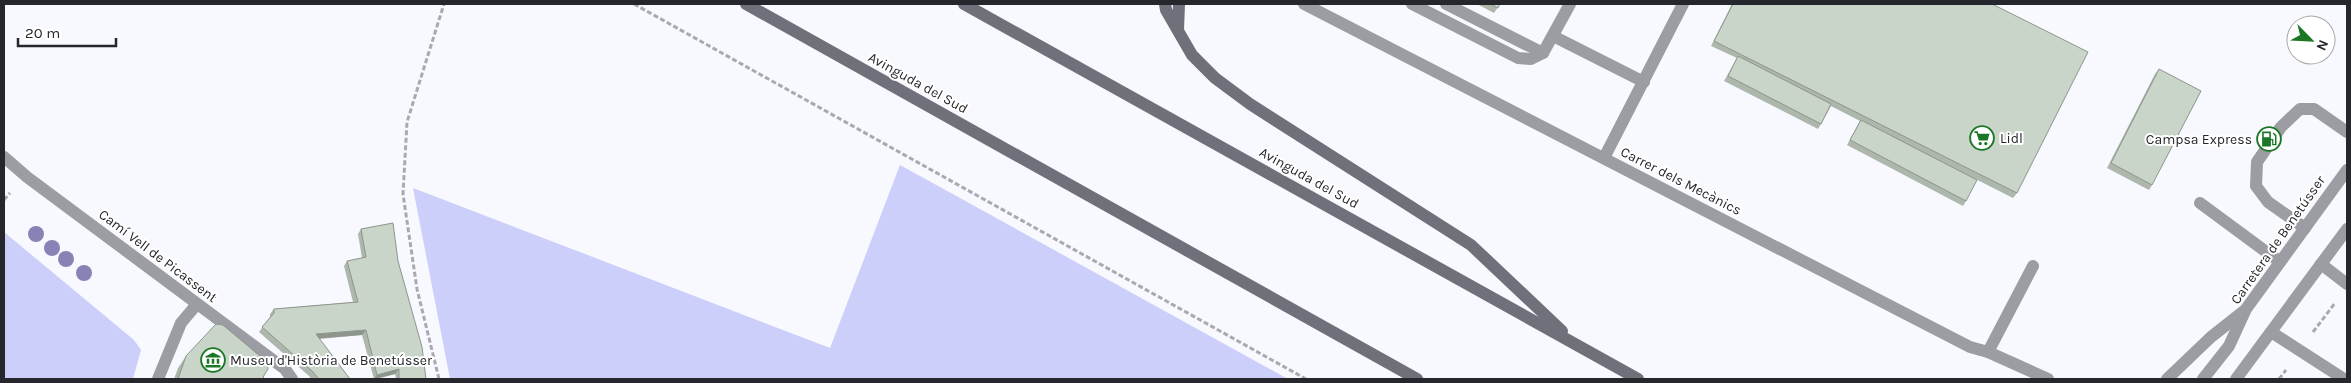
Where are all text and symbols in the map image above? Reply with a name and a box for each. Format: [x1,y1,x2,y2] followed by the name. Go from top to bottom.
[18,15,115,47] scale bar
[2286,15,2336,65] north arrow
[25,24,60,42] text: 20 m
[2313,37,2332,53] text: N
[865,49,971,117] street label: Avinguda del Sud
[1969,125,1995,151] supermarket icon: Lidl
[2256,126,2282,152] fuel station icon: Campsa Express
[2000,130,2023,147] place label: Lidl
[2146,131,2252,148] place label: Campsa Express
[1618,143,1744,219] street label: Carrer dels Mecànics
[1256,144,1362,212] street label: Avinguda del Sud
[2227,172,2329,308] street label: Carretera de Benetússer
[95,206,221,306] street label: Camí Vell de Picassent
[200,347,226,373] museum icon: Museu d'Història de Benetússer
[230,352,433,369] place label: Museu d'Història de Benetússer

